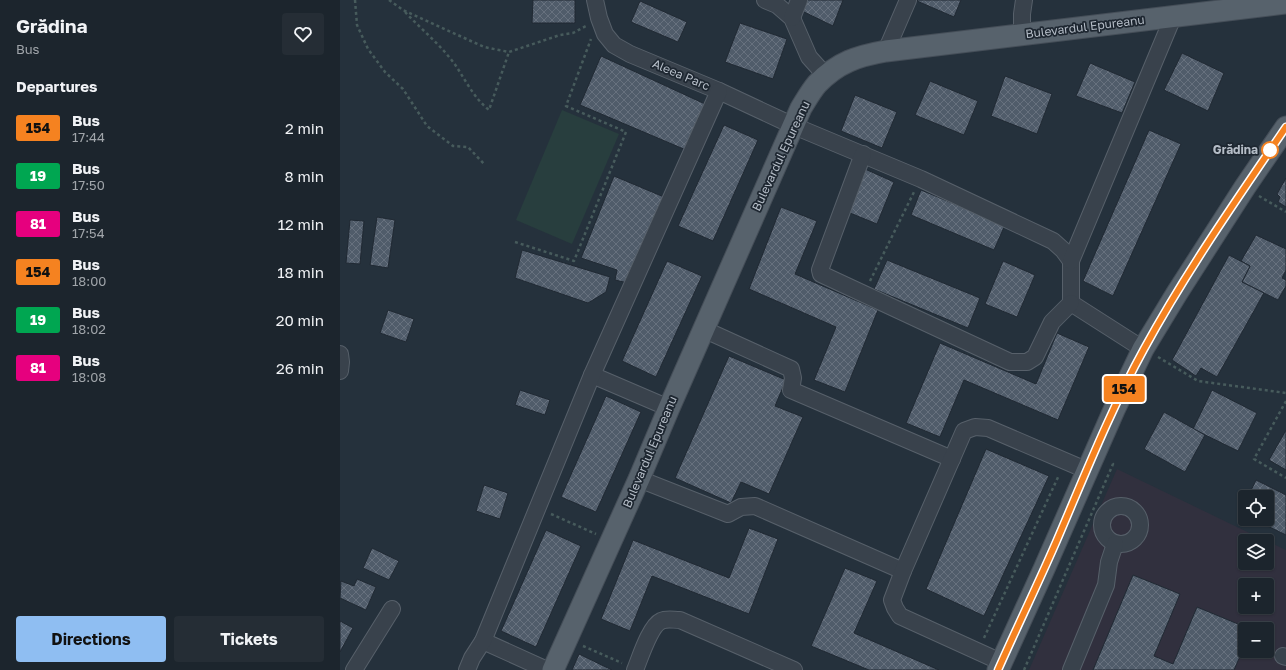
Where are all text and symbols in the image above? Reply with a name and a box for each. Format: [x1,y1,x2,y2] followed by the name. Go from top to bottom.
[1025,12,1145,41] street label: Bulevardul Epureanu
[282,13,324,55] button: heart
[16,14,88,37] text: Grădina
[16,41,39,57] text: Bus
[650,56,713,94] street label: Aleea Parc
[16,77,97,95] text: Departures
[748,98,813,213] street label: Bulevardul Epureanu
[72,111,100,129] text: Bus
[26,119,50,136] text: 154
[285,119,324,137] text: 2 min
[72,129,105,145] text: 17:44
[1261,141,1279,159] marker: Grădina
[1213,142,1258,157] place label: Grădina
[72,159,100,177] text: Bus
[30,167,46,184] text: 19
[285,167,324,185] text: 8 min
[72,177,105,193] text: 17:50
[72,207,100,225] text: Bus
[30,215,46,232] text: 81
[278,215,324,233] text: 12 min
[72,225,105,241] text: 17:54
[72,255,100,273] text: Bus
[26,263,50,280] text: 154
[277,263,324,281] text: 18 min
[72,273,106,289] text: 18:00
[72,303,100,321] text: Bus
[30,311,46,328] text: 19
[276,311,324,329] text: 20 min
[72,321,106,337] text: 18:02
[72,351,100,369] text: Bus
[30,359,46,376] text: 81
[276,359,324,377] text: 26 min
[72,369,106,385] text: 18:08
[1101,376,1147,402] line badge: 154
[1112,380,1136,397] text: 154
[619,394,680,510] street label: Bulevardul Epureanu
[1238,490,1274,658] map controls
[1238,490,1274,526] button: locate
[1238,534,1274,570] button: layers
[1238,578,1274,614] button: +
[16,616,166,662] button: Directions
[174,616,324,662] button: Tickets
[1238,622,1274,658] button: −

